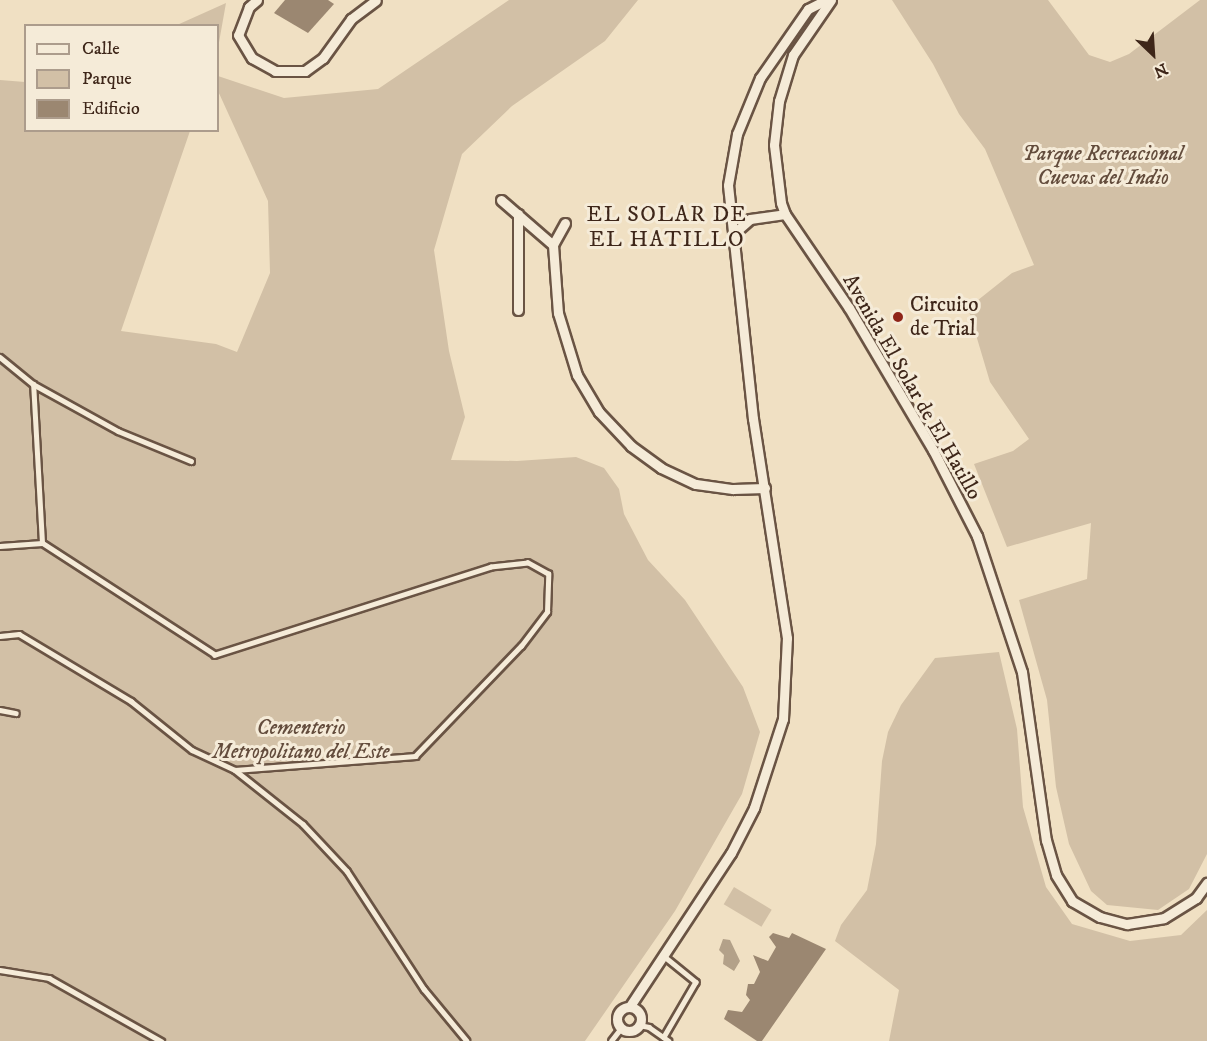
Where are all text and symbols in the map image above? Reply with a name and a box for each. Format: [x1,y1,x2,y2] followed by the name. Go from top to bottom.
[24,24,219,132] legend
[1123,24,1183,84] north arrow
[82,38,120,60] text: Calle
[1150,58,1171,82] text: N
[82,68,132,90] text: Parque
[82,98,140,120] text: Edificio
[1023,141,1183,191] park label: Parque Recreacional Cuevas del Indio
[587,201,747,252] district label: EL SOLAR DE EL HATILLO
[837,270,987,504] street label: Avenida El Solar de El Hatillo
[910,292,978,342] place label: Circuito de Trial
[891,310,905,324] marker: Circuito de Trial
[213,715,389,765] park label: Cementerio Metropolitano del Este

